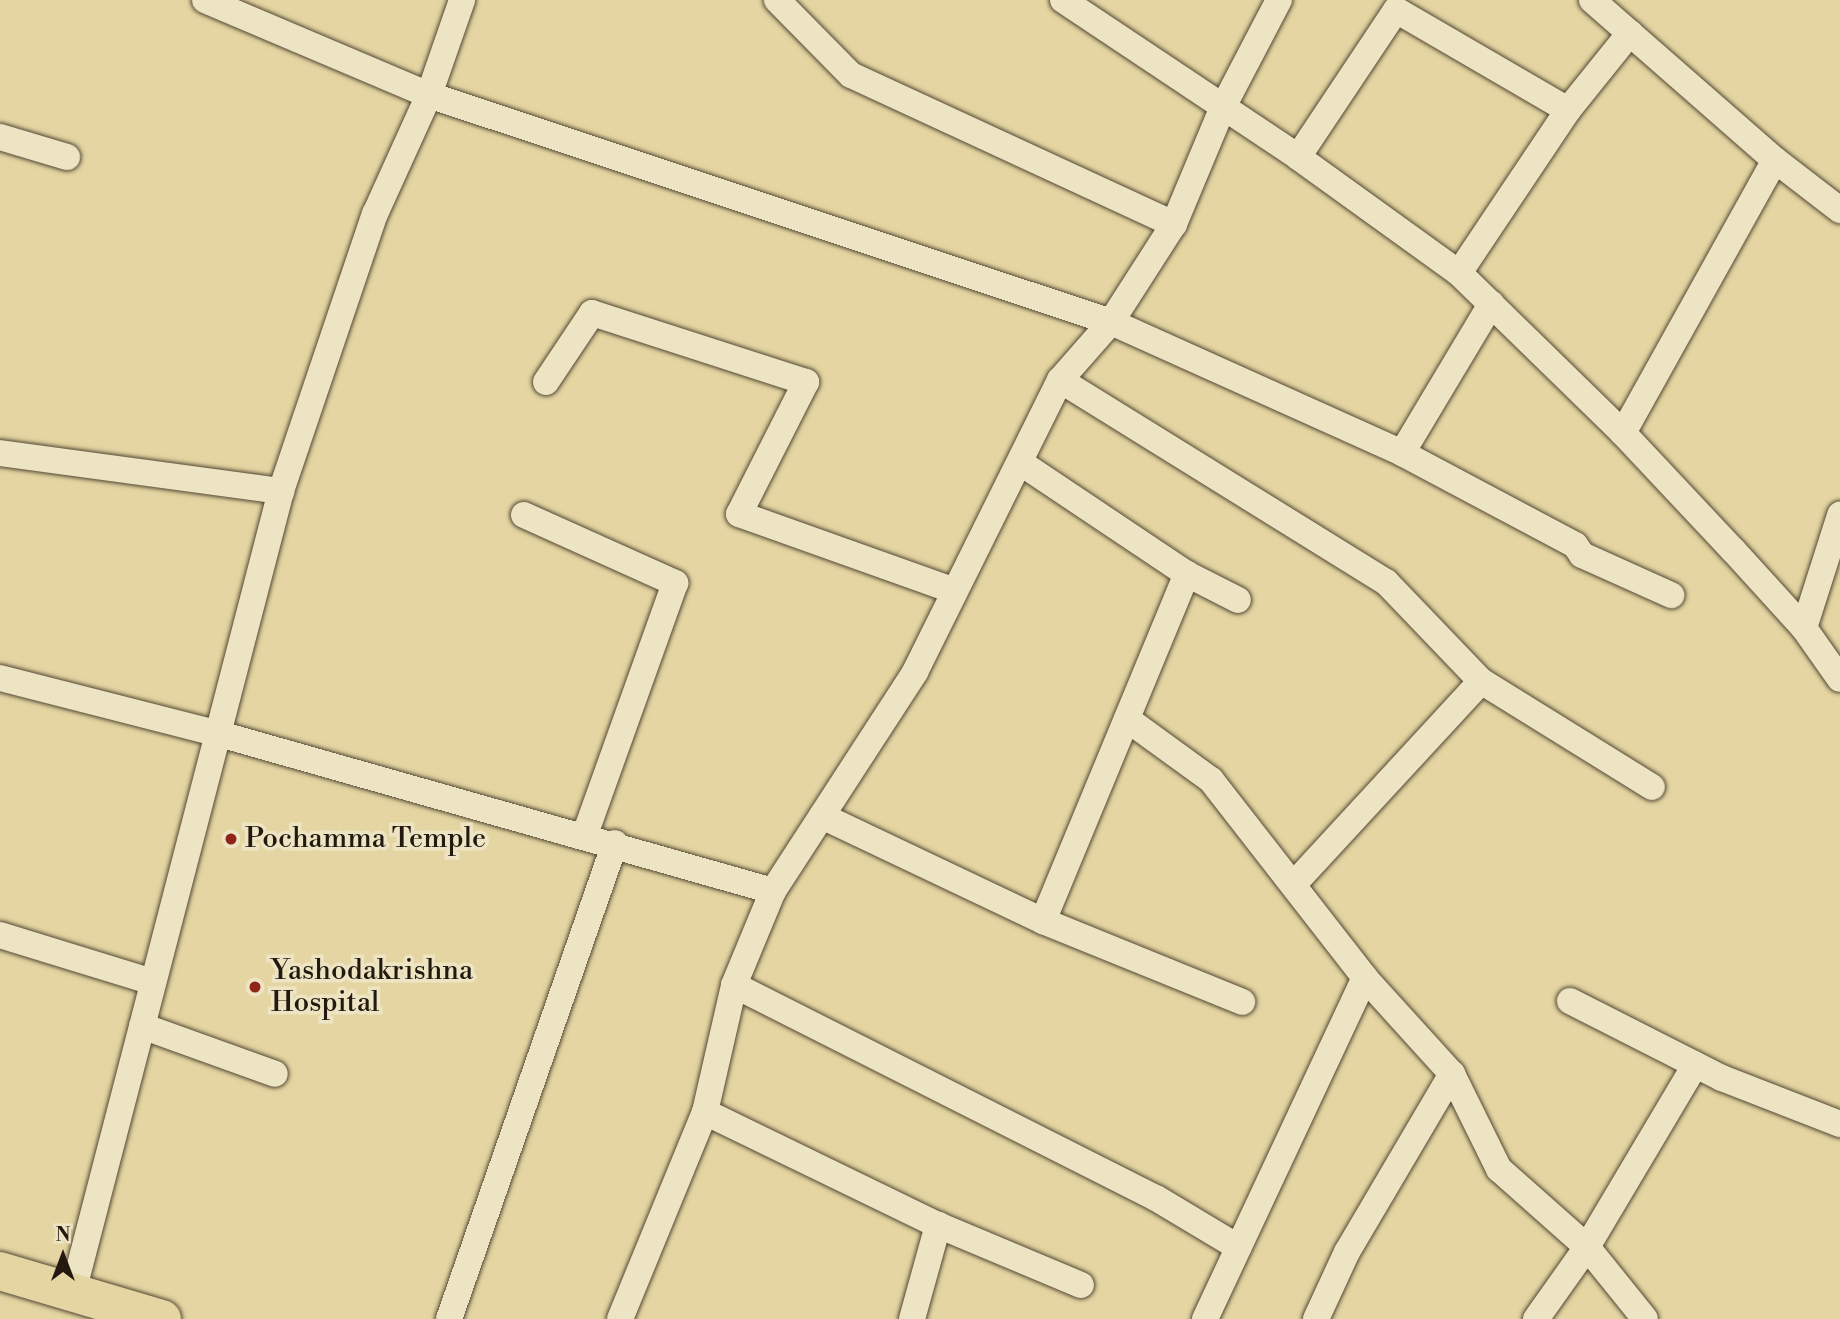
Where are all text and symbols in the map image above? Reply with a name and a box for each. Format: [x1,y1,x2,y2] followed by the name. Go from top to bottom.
[245,822,486,856] place label: Pochamma Temple
[223,831,239,847] marker: Pochamma Temple
[271,954,473,1020] place label: Yashodakrishna Hospital
[245,977,265,997] marker: Yashodakrishna Hospital
[28,1221,98,1291] north arrow
[55,1223,71,1247] text: N

